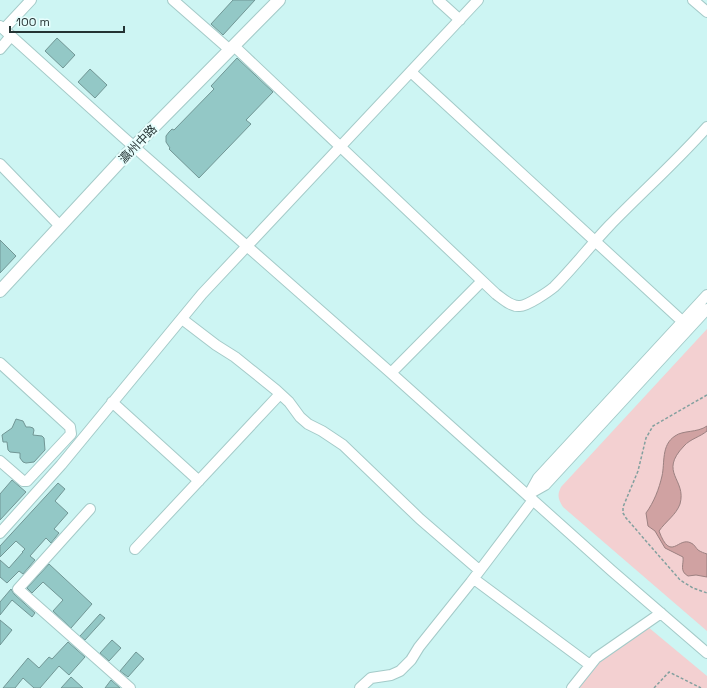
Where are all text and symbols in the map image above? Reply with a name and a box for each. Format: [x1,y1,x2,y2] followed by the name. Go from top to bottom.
[10,8,124,34] scale bar
[16,14,50,30] text: 100 m
[116,121,160,167] street label: 瀛州中路

